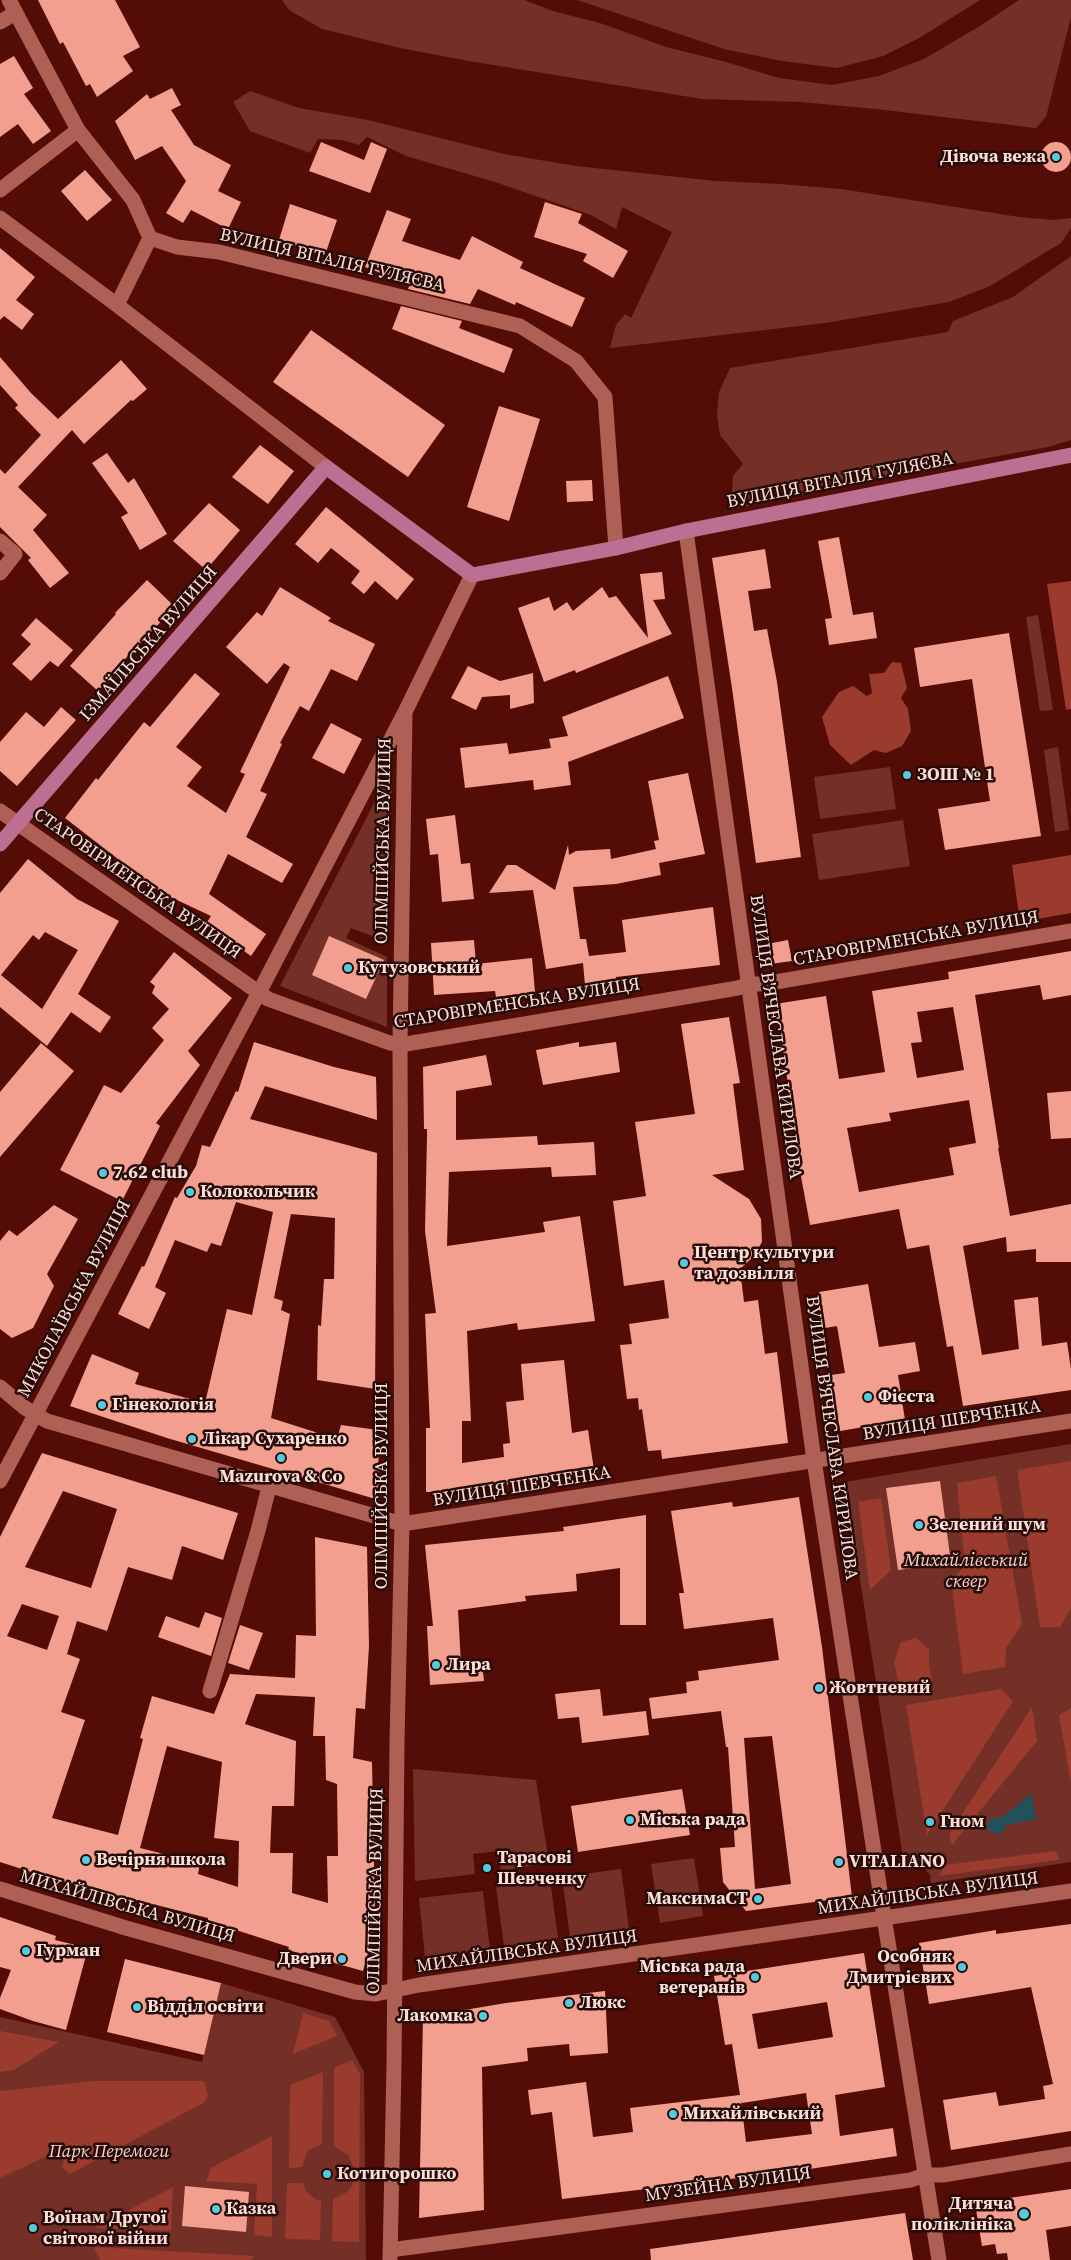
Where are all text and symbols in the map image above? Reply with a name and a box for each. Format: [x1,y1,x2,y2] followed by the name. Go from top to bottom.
[940,146,1046,168] place label: Дівоча вежа
[1050,151,1062,163] marker: Дівоча вежа
[217,225,447,297] street label: ВУЛИЦЯ ВІТАЛІЯ ГУЛЯЄВА
[725,448,955,514] street label: ВУЛИЦЯ ВІТАЛІЯ ГУЛЯЄВА
[76,562,222,726] street label: ІЗМАЇЛЬСЬКА ВУЛИЦЯ
[371,738,397,944] street label: ОЛІМПІЙСЬКА ВУЛИЦЯ
[917,764,995,786] place label: ЗОШ № 1
[901,769,913,781] marker: ЗОШ № 1
[29,804,245,964] street label: СТАРОВІРМЕНСЬКА ВУЛИЦЯ
[744,893,806,1181] street label: ВУЛИЦЯ В'ЯЧЕСЛАВА КИРИЛОВА
[792,907,1040,971] street label: СТАРОВІРМЕНСЬКА ВУЛИЦЯ
[358,957,480,979] place label: Кутузовський
[342,962,354,974] marker: Кутузовський
[392,974,642,1034] street label: СТАРОВІРМЕНСЬКА ВУЛИЦЯ
[113,1162,188,1184] place label: 7.62 club
[97,1167,109,1179] marker: 7.62 club
[200,1181,315,1203] place label: Колокольчик
[184,1186,196,1198] marker: Колокольчик
[14,1197,136,1401] street label: МИКОЛАЇВСЬКА ВУЛИЦЯ
[694,1242,834,1284] place label: Центр культури та дозвілля
[678,1257,690,1269] marker: Центр культури та дозвілля
[800,1294,862,1582] street label: ВУЛИЦЯ В'ЯЧЕСЛАВА КИРИЛОВА
[371,1383,393,1589] street label: ОЛІМПІЙСЬКА ВУЛИЦЯ
[878,1386,935,1408] place label: Фієста
[862,1391,874,1403] marker: Фієста
[112,1394,214,1416] place label: Гінекологія
[861,1396,1043,1446] street label: ВУЛИЦЯ ШЕВЧЕНКА
[96,1399,108,1411] marker: Гінекологія
[202,1428,347,1450] place label: Лікар Сухаренко
[186,1433,198,1445] marker: Лікар Сухаренко
[275,1452,287,1464] marker: Mazurova & Co
[431,1462,613,1512] street label: ВУЛИЦЯ ШЕВЧЕНКА
[219,1466,343,1488] place label: Mazurova & Co
[929,1514,1046,1536] place label: Зелений шум
[913,1519,925,1531] marker: Зелений шум
[904,1550,1028,1592] park label: Михайлівський сквер
[446,1654,491,1676] place label: Лира
[430,1659,442,1671] marker: Лира
[829,1677,930,1699] place label: Жовтневий
[813,1682,825,1694] marker: Жовтневий
[363,1788,389,1994] street label: ОЛІМПІЙСЬКА ВУЛИЦЯ
[640,1809,746,1831] place label: Міська рада
[940,1811,984,1833] place label: Гном
[624,1814,636,1826] marker: Міська рада
[924,1816,936,1828] marker: Гном
[497,1847,586,1890] place label: Тарасові Шевченку
[96,1849,226,1871] place label: Вечірня школа
[849,1851,945,1873] place label: VITALIANO
[80,1854,92,1866] marker: Вечірня школа
[833,1856,845,1868] marker: VITALIANO
[481,1862,493,1874] marker: Тарасові Шевченку
[17,1866,237,1948] street label: МИХАЙЛІВСЬКА ВУЛИЦЯ
[816,1868,1040,1920] street label: МИХАЙЛІВСЬКА ВУЛИЦЯ
[646,1888,748,1910] place label: МаксимаСТ
[752,1893,764,1905] marker: МаксимаСТ
[415,1926,639,1978] street label: МИХАЙЛІВСЬКА ВУЛИЦЯ
[36,1940,100,1962] place label: Гурман
[20,1945,32,1957] marker: Гурман
[847,1946,952,1988] place label: Особняк Дмитрієвих
[277,1948,332,1970] place label: Двери
[336,1953,348,1965] marker: Двери
[639,1956,745,1998] place label: Міська рада ветеранів
[956,1961,968,1973] marker: Особняк Дмитрієвих
[749,1971,761,1983] marker: Міська рада ветеранів
[579,1992,626,2014] place label: Люкс
[147,1996,264,2018] place label: Відділ освіти
[563,1997,575,2009] marker: Люкс
[131,2001,143,2013] marker: Відділ освіти
[397,2005,473,2027] place label: Лакомка
[477,2010,489,2022] marker: Лакомка
[683,2103,821,2125] place label: Михайлівський
[667,2108,679,2120] marker: Михайлівський
[49,2141,169,2163] park label: Парк Перемоги
[337,2163,457,2185] place label: Котигорошко
[644,2163,812,2207] street label: МУЗЕЙНА ВУЛИЦЯ
[321,2168,333,2180] marker: Котигорошко
[911,2193,1013,2236] place label: Дитяча поліклініка
[226,2198,276,2220] place label: Казка
[210,2203,222,2215] marker: Казка
[43,2207,168,2250] place label: Воїнам Другої світової війни
[1017,2207,1031,2221] marker: Дитяча поліклініка
[27,2222,39,2234] marker: Воїнам Другої світової війни

